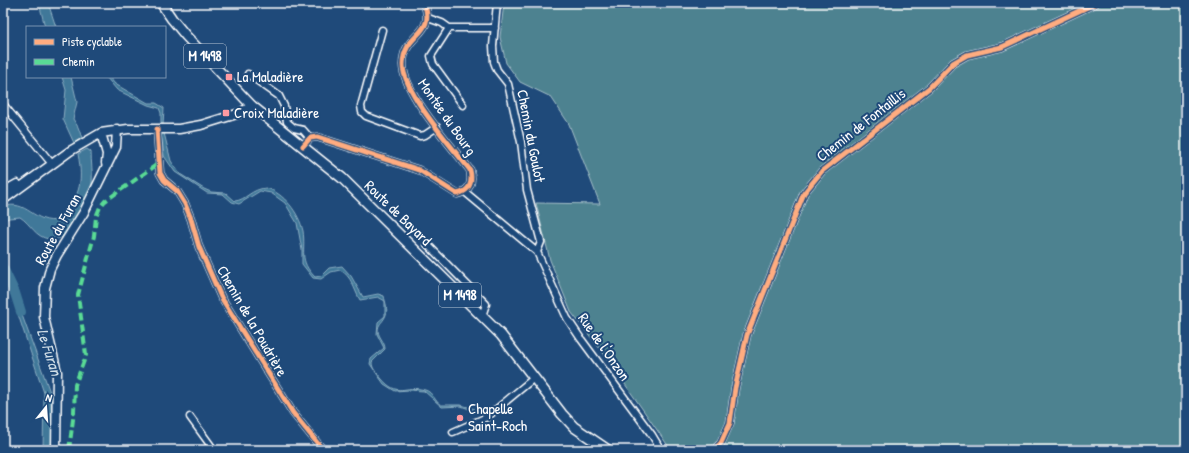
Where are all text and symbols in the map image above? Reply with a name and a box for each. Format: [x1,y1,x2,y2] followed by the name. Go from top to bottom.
[26,26,166,78] legend
[62,33,122,50] text: Piste cyclable
[184,44,226,68] road number: M 1498
[62,53,95,70] text: Chemin
[237,66,304,87] place label: La Maladière
[224,72,234,82] marker: La Maladière
[413,74,482,160] street label: Montée du Bourg
[812,83,910,166] street label: Chemin de Fontaillis
[512,88,551,185] street label: Chemin du Goulot
[234,102,319,123] place label: Croix Maladière
[221,108,231,118] marker: Croix Maladière
[360,175,437,250] street label: Route de Bayard
[29,189,86,268] street label: Route du Furan
[212,261,293,380] street label: Chemin de la Poudrière
[439,283,481,307] road number: M 1498
[573,309,636,385] street label: Rue de l'Onzon
[32,326,68,380] water label: Le Furan
[26,387,66,427] north arrow
[44,390,54,405] text: N
[468,398,527,436] place label: Chapelle Saint-Roch
[455,413,465,423] marker: Chapelle Saint-Roch

